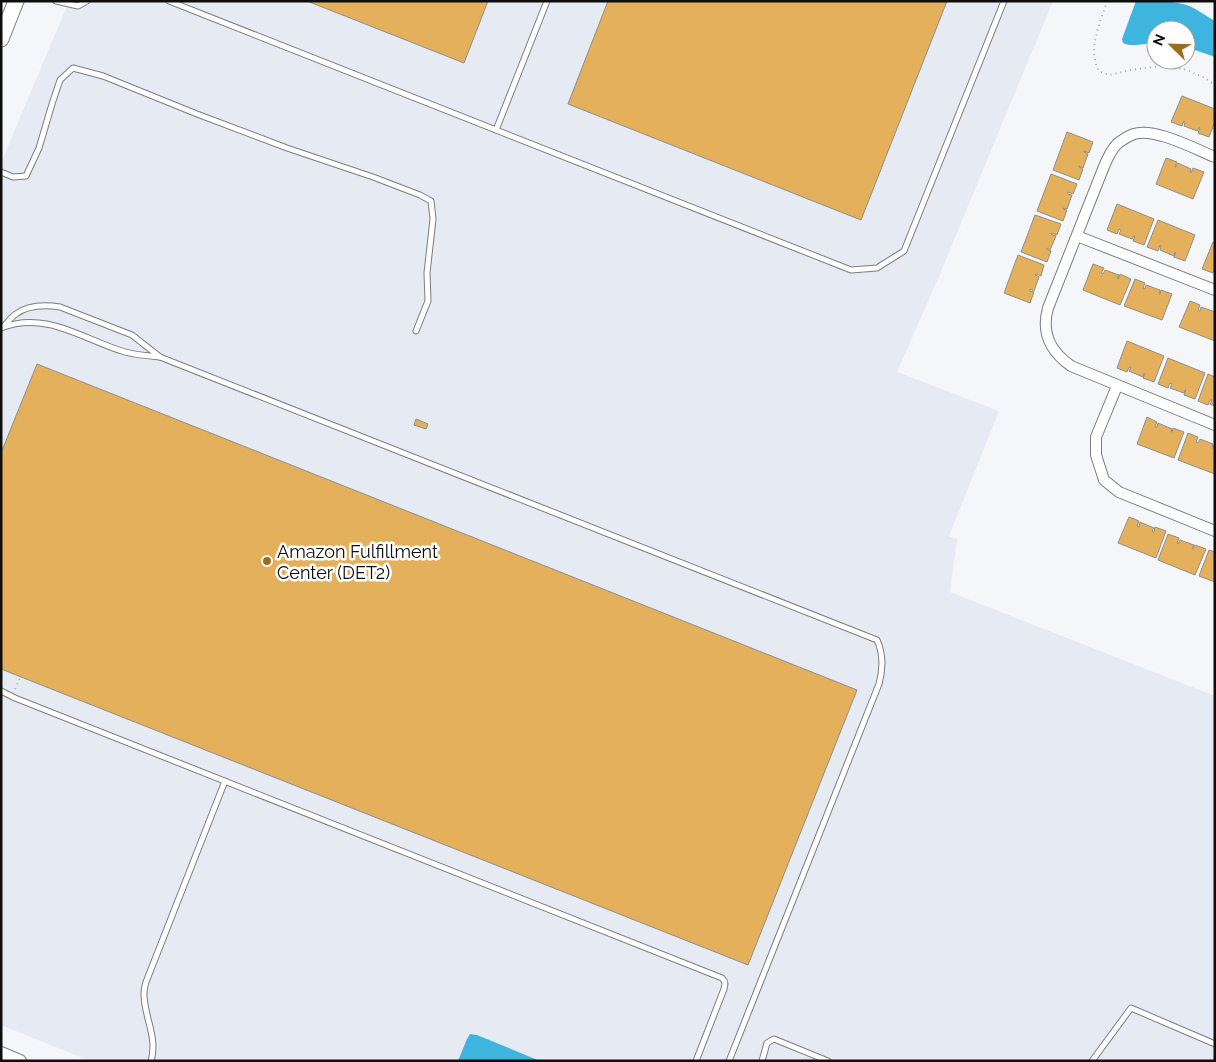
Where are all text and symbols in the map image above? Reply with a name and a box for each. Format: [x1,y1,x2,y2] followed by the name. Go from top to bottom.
[1146,20,1196,70] north arrow
[1150,32,1168,48] text: N
[277,541,438,583] place label: Amazon Fulfillment Center (DET2)
[261,555,273,567] marker: Amazon Fulfillment Center (DET2)

